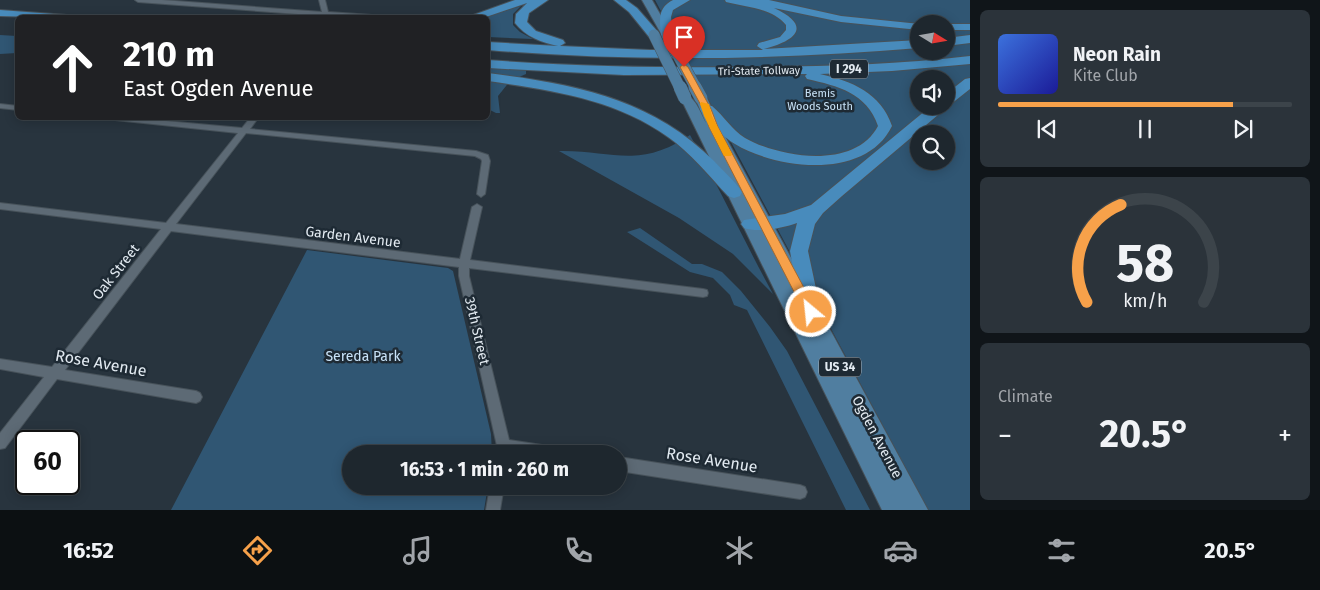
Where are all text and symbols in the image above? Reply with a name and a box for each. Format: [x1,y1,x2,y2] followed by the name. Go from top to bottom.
[910,15,955,60] north arrow
[910,15,955,170] map controls
[663,16,705,67] pin
[670,23,698,51] icon: arrive
[123,33,215,75] text: 210 m
[40,35,105,100] icon: ahead
[1073,43,1161,66] text: Neon Rain
[830,60,868,78] road number: I 294
[718,64,801,78] street label: Tri-State Tollway
[1073,66,1138,85] text: Kite Club
[910,70,955,115] button: sound
[123,75,314,102] text: East Ogden Avenue
[787,87,853,113] park label: Bemis Woods South
[1033,115,1061,143] icon: previous
[1131,115,1159,143] icon: pause
[1229,115,1257,143] icon: next
[910,125,955,170] button: search
[304,223,402,251] street label: Garden Avenue
[1116,232,1174,295] text: 58
[89,240,144,303] street label: Oak Street
[784,285,836,337] position arrow
[1123,290,1167,312] text: km/h
[461,295,493,368] street label: 39th Street
[54,346,148,380] street label: Rose Avenue
[325,348,401,365] park label: Sereda Park
[819,358,861,377] road number: US 34
[998,387,1053,406] text: Climate
[848,393,906,481] street label: Ogden Avenue
[1099,411,1191,457] text: 20.5°
[998,419,1012,452] text: −
[1278,419,1292,452] text: +
[15,430,80,495] speed limit sign: 60
[665,443,759,477] street label: Rose Avenue
[400,458,569,481] text: 16:53 · 1 min · 260 m
[240,533,275,568] icon: directions
[400,533,435,568] icon: music
[561,533,596,568] icon: phone
[722,533,757,568] icon: climate
[883,533,918,568] icon: car
[1044,533,1079,568] icon: filters
[63,537,114,564] text: 16:52
[1204,537,1257,564] text: 20.5°

